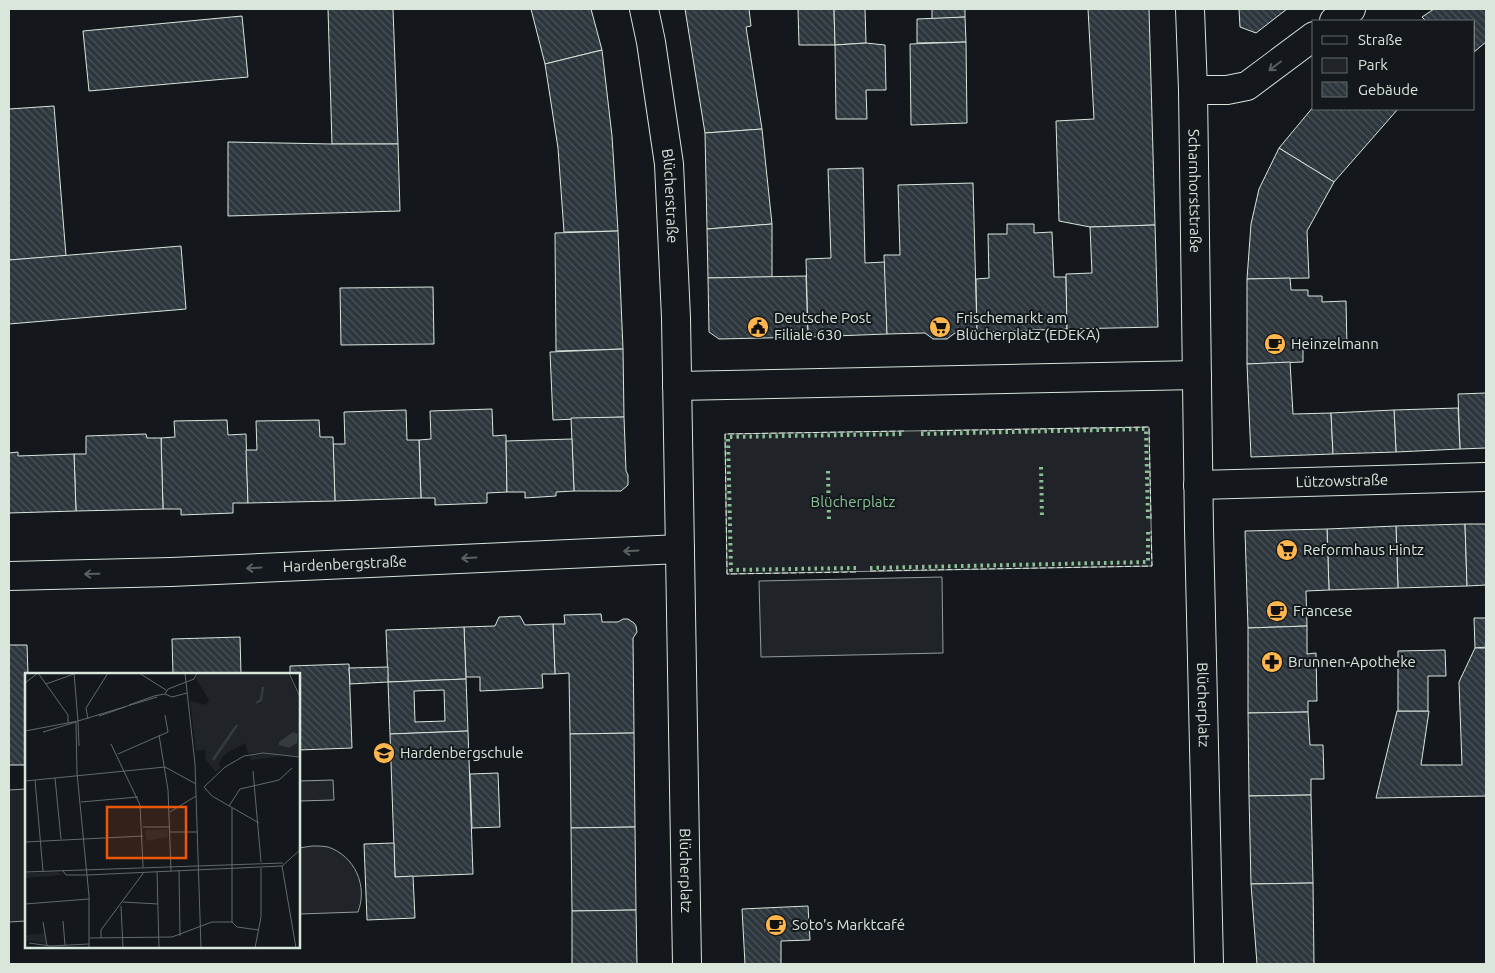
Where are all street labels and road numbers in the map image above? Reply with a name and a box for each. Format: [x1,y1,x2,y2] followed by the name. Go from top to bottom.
[1186,129,1204,253] street label: Scharnhorststraße
[659,147,682,244] street label: Blücherstraße
[1295,471,1388,490] street label: Lützowstraße
[282,552,407,575] street label: Hardenbergstraße
[1194,662,1213,748] street label: Blücherplatz
[677,828,695,913] street label: Blücherplatz

